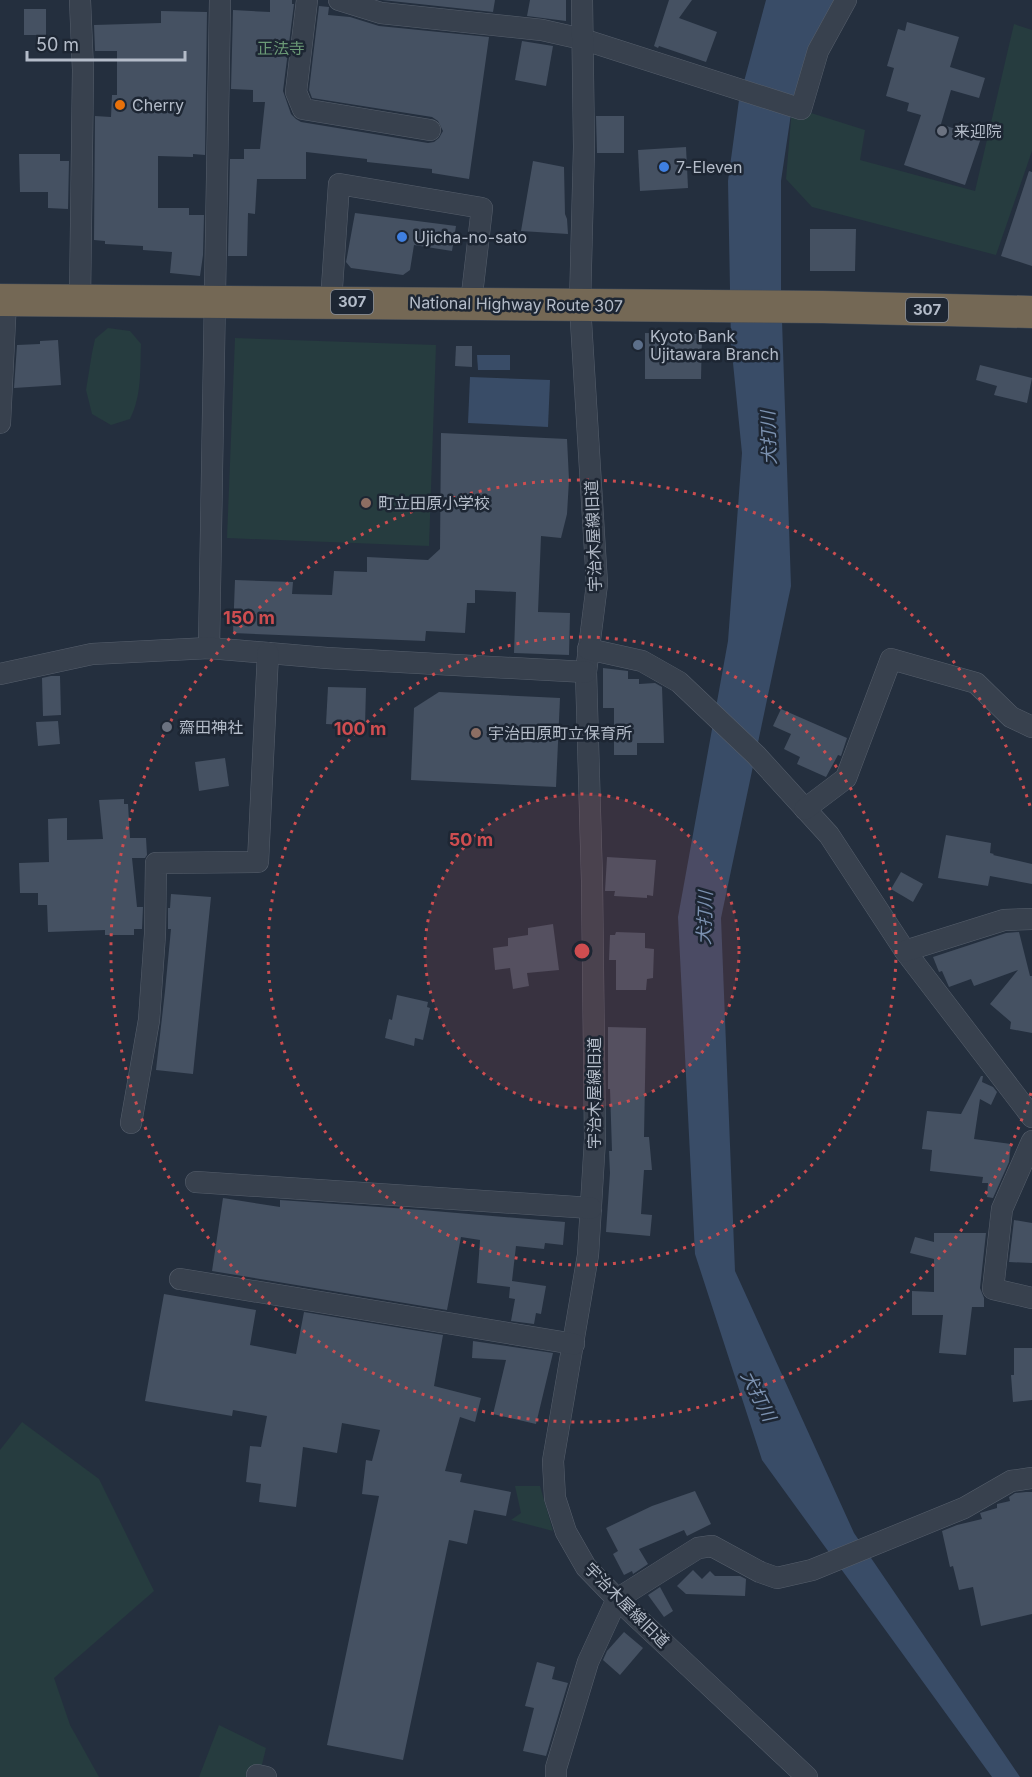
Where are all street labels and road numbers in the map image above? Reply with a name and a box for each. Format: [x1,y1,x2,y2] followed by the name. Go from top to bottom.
[331,290,373,314] road number: 307
[409,292,623,316] street label: National Highway Route 307
[906,298,948,322] road number: 307
[581,480,605,592] street label: 宇治木屋線旧道
[584,1037,604,1149] street label: 宇治木屋線旧道
[580,1558,674,1652] street label: 宇治木屋線旧道

